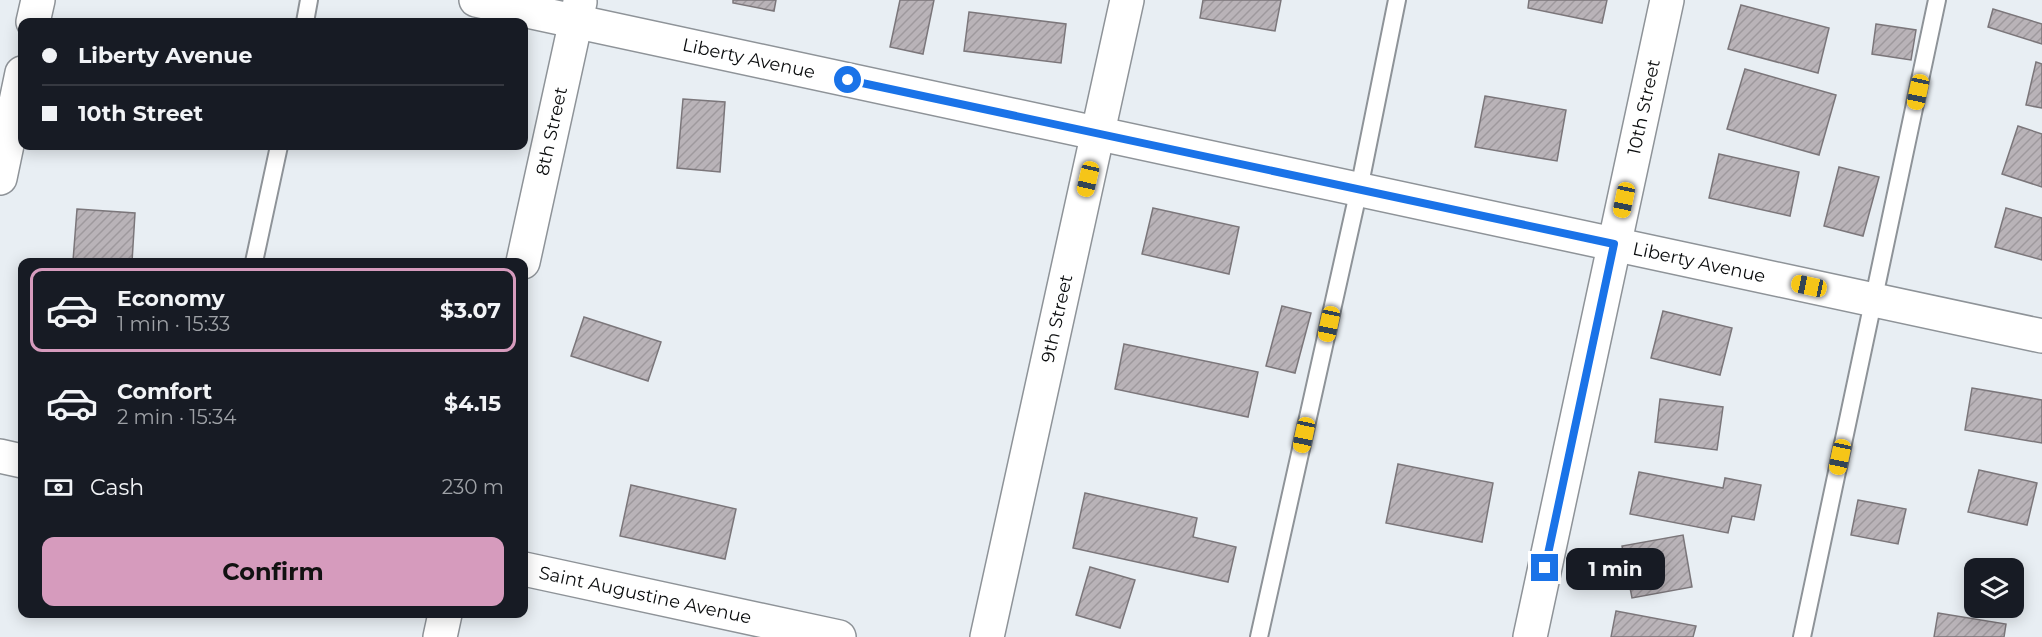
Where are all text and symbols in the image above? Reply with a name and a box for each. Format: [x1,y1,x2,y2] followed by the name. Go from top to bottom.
[680,34,817,83] street label: Liberty Avenue
[78,42,252,69] text: Liberty Avenue
[1623,57,1665,157] street label: 10th Street
[834,66,861,93] route start
[1905,73,1931,111] car
[531,85,572,177] street label: 8th Street
[78,100,203,127] text: 10th Street
[1075,159,1101,199] car
[1611,181,1637,219] car
[1631,238,1768,287] street label: Liberty Avenue
[1037,272,1077,365] street label: 9th Street
[1790,273,1828,299] car
[45,283,99,337] icon: car
[117,285,225,312] text: Economy
[440,297,501,324] text: $3.07
[1316,305,1342,343] car
[117,312,230,336] text: 1 min · 15:33
[45,376,99,430] icon: car
[117,378,212,405] text: Comfort
[444,390,501,417] text: $4.15
[117,405,237,429] text: 2 min · 15:34
[1291,416,1317,454] car
[1827,438,1853,476] car
[42,471,75,504] icon: cash
[90,474,144,501] text: Cash
[442,475,504,499] text: 230 m
[42,537,504,606] button: Confirm
[1566,547,1665,589] callout: 1 min
[1531,554,1558,581] route end
[1588,557,1643,581] text: 1 min
[1964,558,2024,618] map controls
[1964,558,2024,618] button: layers
[537,562,754,629] street label: Saint Augustine Avenue

